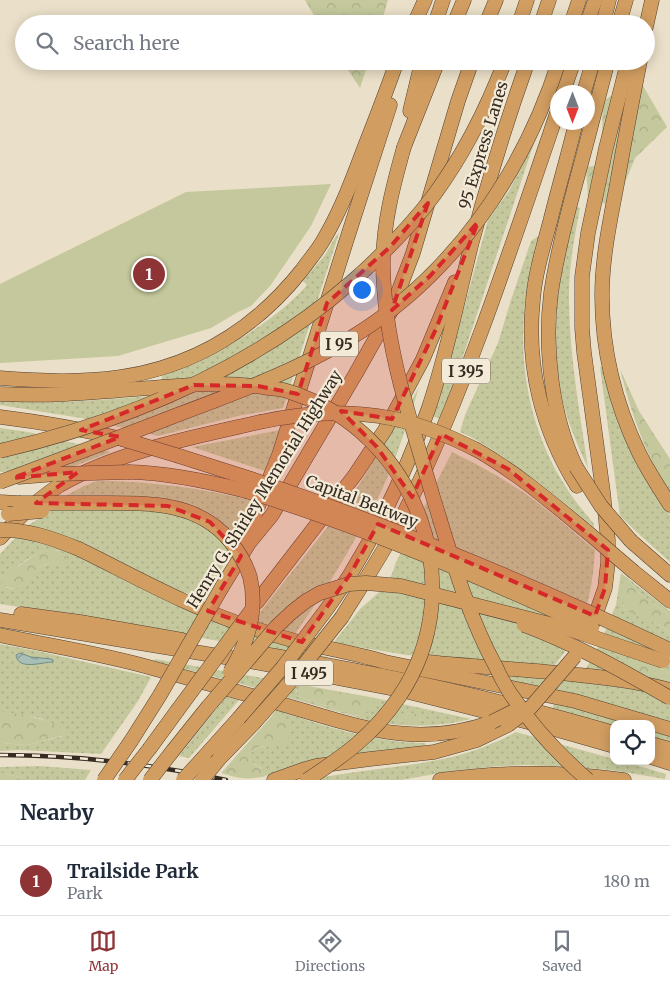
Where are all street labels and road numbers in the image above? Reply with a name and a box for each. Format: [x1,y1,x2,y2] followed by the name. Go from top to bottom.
[454,78,512,211] street label: 95 Express Lanes
[320,332,358,356] road number: I 95
[442,358,490,384] road number: I 395
[182,366,346,612] street label: Henry G. Shirley Memorial Highway
[303,470,422,532] street label: Capital Beltway
[285,660,333,686] road number: I 495

